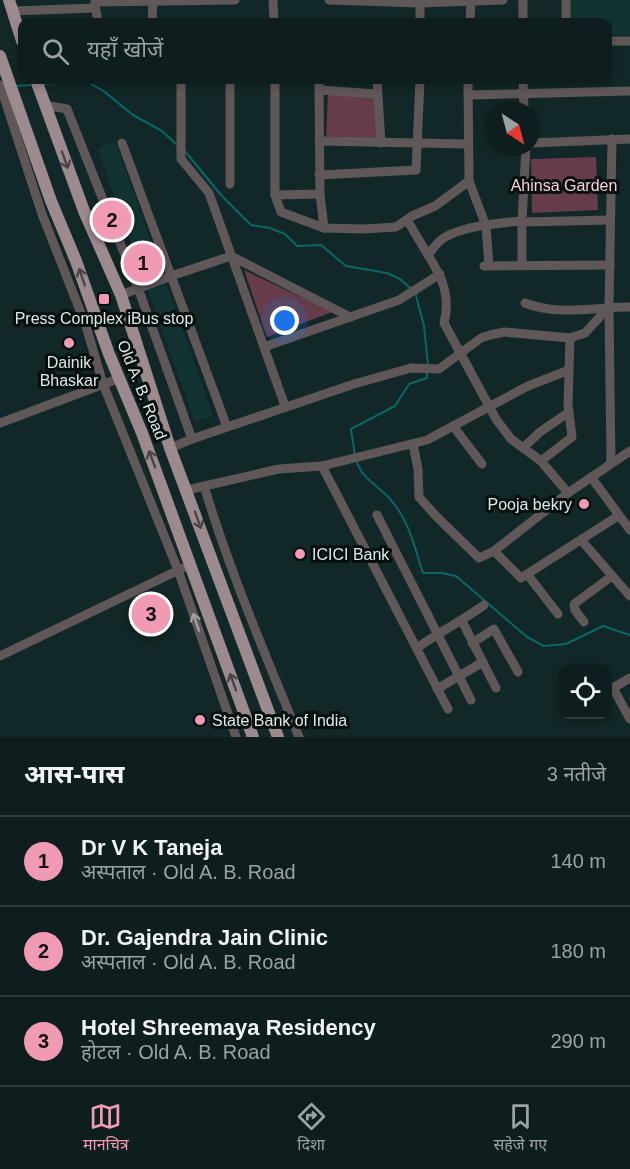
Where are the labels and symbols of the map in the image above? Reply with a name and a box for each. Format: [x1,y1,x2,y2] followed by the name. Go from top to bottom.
[486,102,540,156] north arrow
[60,150,71,169] one-way arrow
[511,177,617,194] park label: Ahinsa Garden
[92,198,132,242] pin: 2
[124,240,162,286] pin: 1
[75,269,86,287] one-way arrow
[97,292,111,306] marker: Press Complex iBus stop
[270,306,299,335] your location
[15,310,193,327] place label: Press Complex iBus stop
[62,336,76,350] marker: Dainik Bhaskar
[114,338,170,442] street label: Old A. B. Road
[40,354,99,389] place label: Dainik Bhaskar
[146,450,157,469] one-way arrow
[488,496,572,513] place label: Pooja bekry
[577,497,591,511] marker: Pooja bekry
[193,510,204,529] one-way arrow
[312,546,390,563] place label: ICICI Bank
[293,547,307,561] marker: ICICI Bank
[132,592,170,636] pin: 3
[190,613,201,632] one-way arrow
[227,673,238,692] one-way arrow
[212,712,347,729] place label: State Bank of India
[193,713,207,727] marker: State Bank of India

